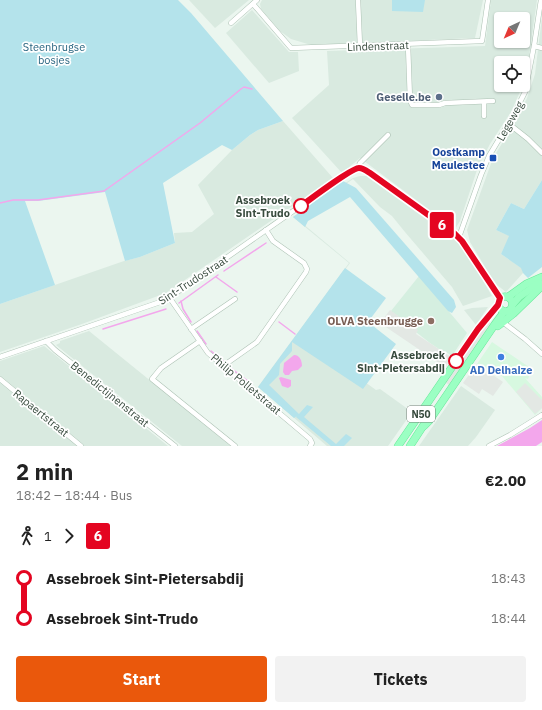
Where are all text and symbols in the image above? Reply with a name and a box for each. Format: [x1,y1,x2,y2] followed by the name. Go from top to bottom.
[494,12,530,48] north arrow
[494,12,530,92] map controls
[347,38,409,54] street label: Lindenstraat
[23,40,85,67] park label: Steenbrugse bosjes
[494,56,530,92] button: locate
[376,90,431,104] place label: Geselle.be
[434,92,444,102] marker: Geselle.be
[493,98,527,143] street label: Legeweg
[432,145,485,172] place label: Oostkamp Meulestee
[488,153,498,163] marker: Oostkamp Meulestee
[235,193,291,220] place label: Assebroek Sint-Trudo
[293,198,309,214] marker: Assebroek Sint-Trudo
[429,212,455,238] line badge: 6
[438,216,446,234] text: 6
[156,252,231,308] street label: Sint-Trudostraat
[327,314,423,328] place label: OLVA Steenbrugge
[426,316,436,326] marker: OLVA Steenbrugge
[357,348,446,375] place label: Assebroek Sint-Pietersabdij
[208,350,284,418] street label: Philip Polletstraat
[496,352,506,362] marker: AD Delhaize
[448,353,464,369] marker: Assebroek Sint-Pietersabdij
[68,358,152,430] street label: Benedictijnenstraat
[470,363,532,377] place label: AD Delhaize
[10,386,72,440] street label: Rapaertstraat
[407,406,435,422] road number: N50
[16,457,73,486] text: 2 min
[485,471,526,490] text: €2.00
[16,487,132,504] text: 18:42 – 18:44 · Bus
[16,525,38,547] icon: walk
[58,525,80,547] icon: forward
[94,527,102,545] text: 6
[44,528,52,545] text: 1
[46,569,244,588] text: Assebroek Sint-Pietersabdij
[491,570,526,587] text: 18:43
[46,609,198,628] text: Assebroek Sint-Trudo
[491,610,526,627] text: 18:44
[16,656,267,702] button: Start
[275,656,526,702] button: Tickets

